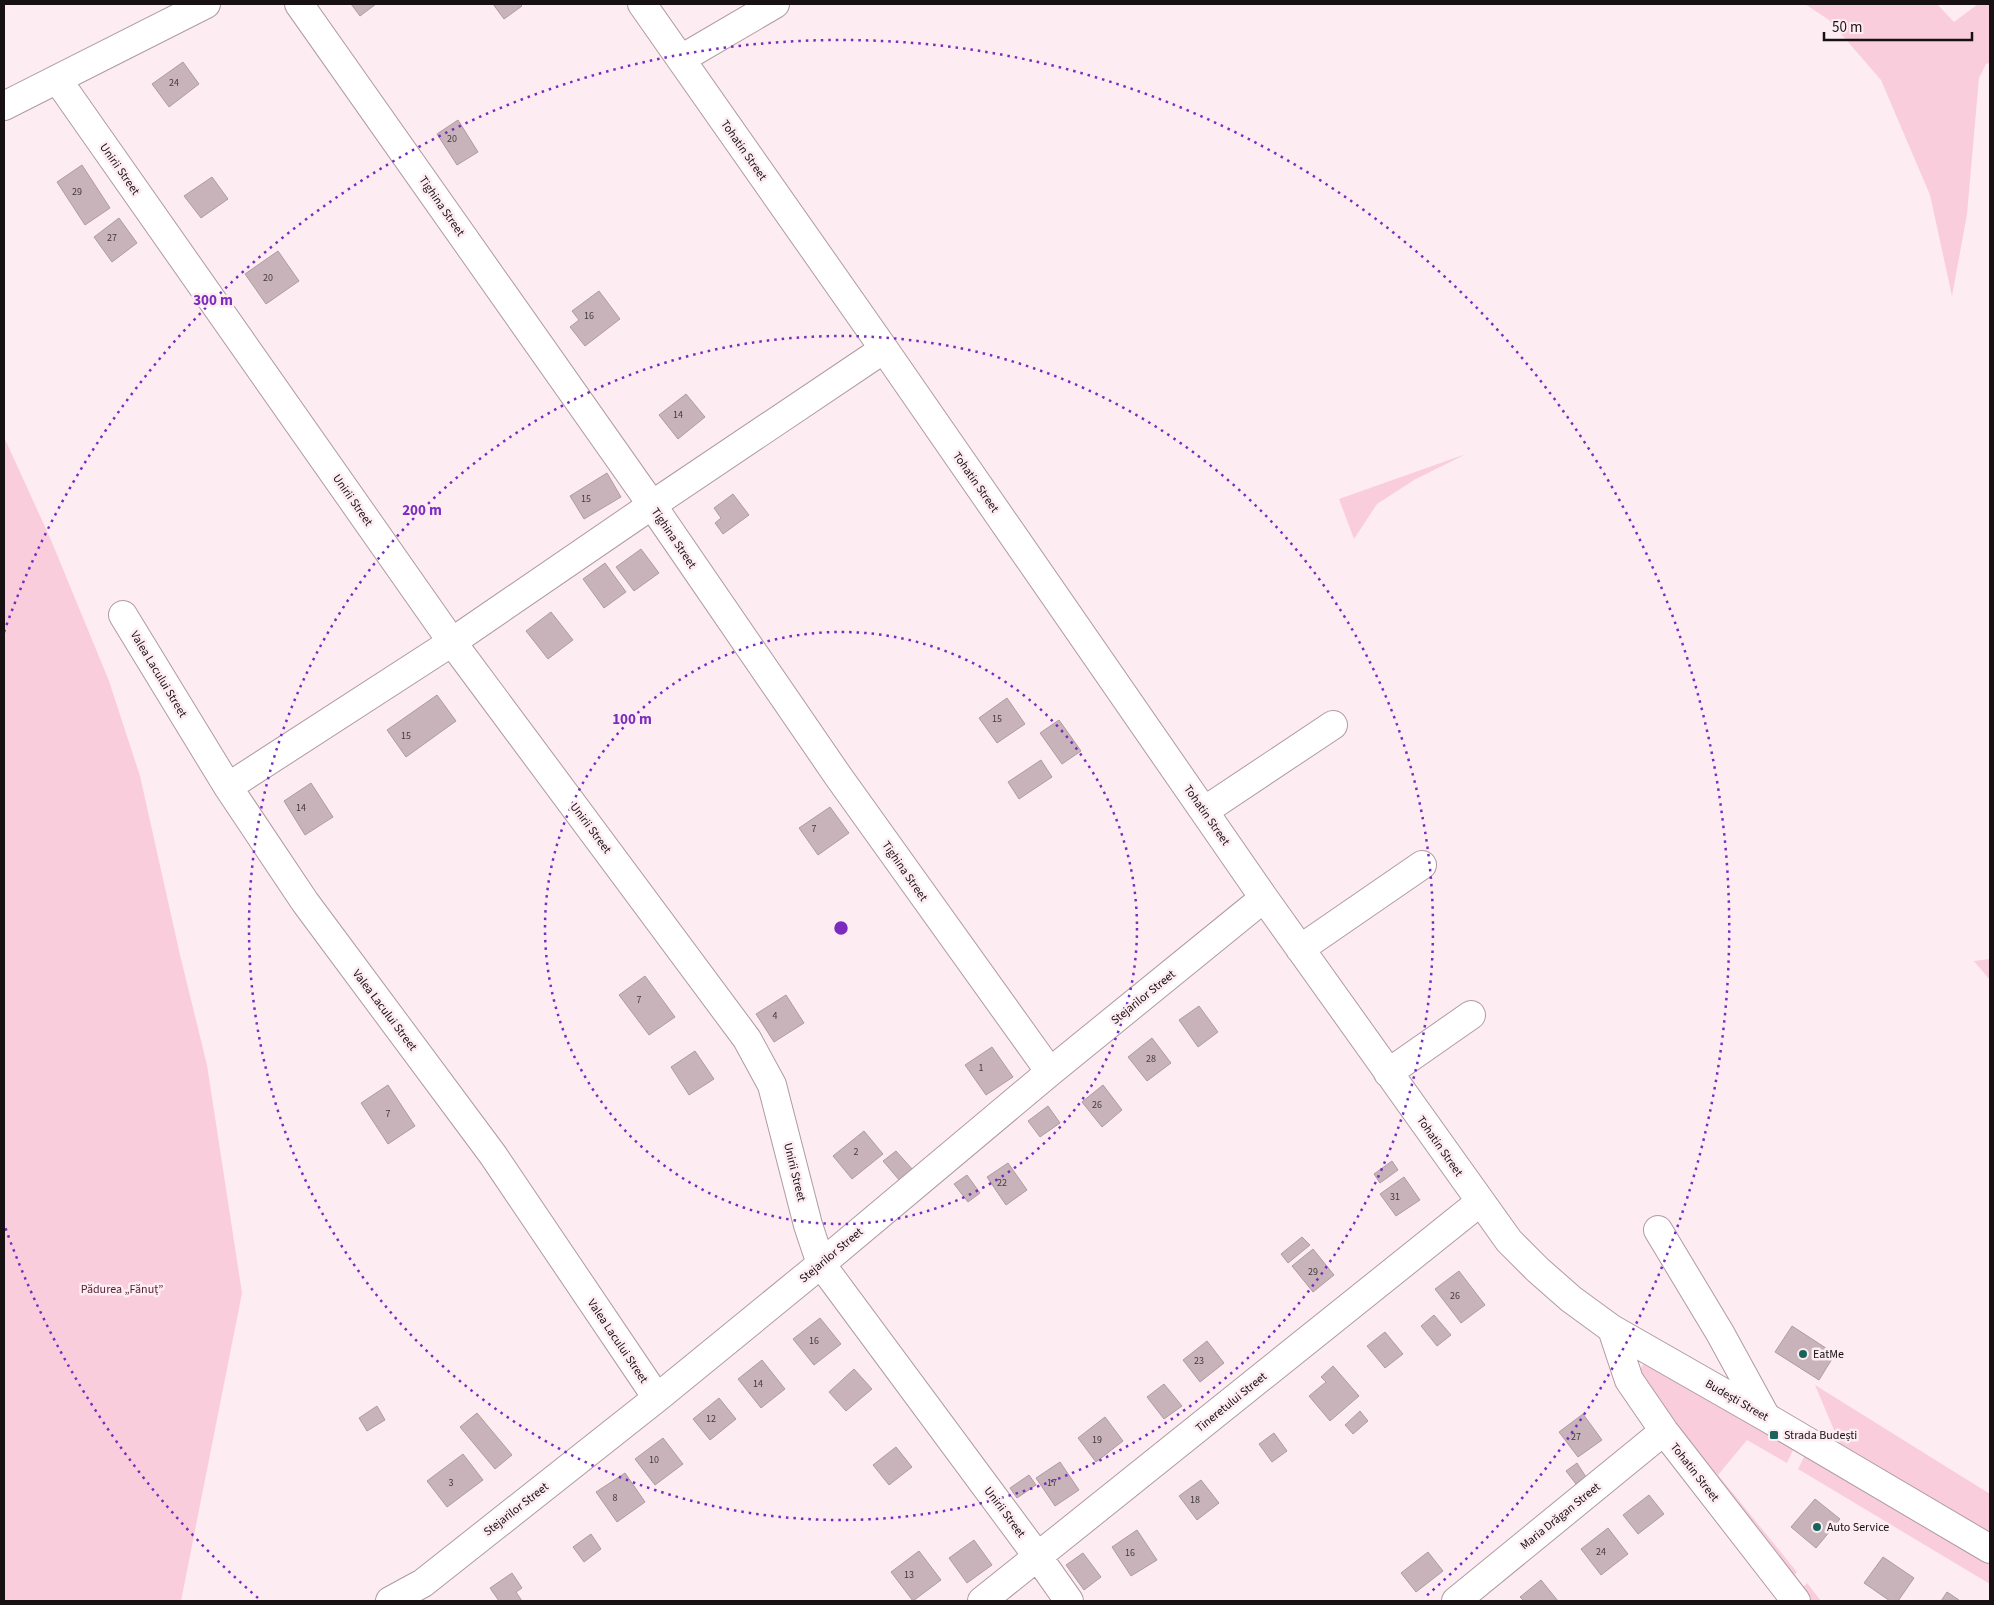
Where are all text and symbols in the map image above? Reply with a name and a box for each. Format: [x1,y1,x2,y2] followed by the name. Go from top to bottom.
[1824,10,1972,42] scale bar
[1832,17,1862,38] text: 50 m
[169,76,179,90] house number: 24
[716,116,771,184] street label: Tohatin Street
[447,132,457,146] house number: 20
[95,140,144,199] street label: Unirii Street
[415,173,469,240] street label: Tighina Street
[72,185,82,199] house number: 29
[107,231,117,245] house number: 27
[263,271,273,285] house number: 20
[193,290,233,311] text: 300 m
[584,309,594,323] house number: 16
[673,408,683,422] house number: 14
[948,448,1003,516] street label: Tohatin Street
[328,471,377,530] street label: Unirii Street
[581,492,591,506] house number: 15
[402,500,442,521] text: 200 m
[647,505,700,572] street label: Tighina Street
[126,628,191,721] street label: Valea Lacului Street
[612,709,652,730] text: 100 m
[992,712,1002,726] house number: 15
[401,729,411,743] house number: 15
[1179,781,1234,849] street label: Tohatin Street
[566,799,615,857] street label: Unirii Street
[296,801,306,815] house number: 14
[812,822,817,836] house number: 7
[878,838,932,905] street label: Tighina Street
[832,919,850,937] centre of rings
[348,966,421,1055] street label: Valea Lacului Street
[1108,966,1179,1029] street label: Stejarilor Street
[637,993,642,1007] house number: 7
[773,1009,778,1023] house number: 4
[1146,1052,1156,1066] house number: 28
[979,1061,984,1075] house number: 1
[1092,1098,1102,1112] house number: 26
[386,1107,391,1121] house number: 7
[1412,1112,1467,1180] street label: Tohatin Street
[779,1141,810,1203] street label: Unirii Street
[854,1145,859,1159] house number: 2
[997,1176,1007,1190] house number: 22
[1390,1190,1400,1204] house number: 31
[796,1224,867,1287] street label: Stejarilor Street
[1308,1265,1318,1279] house number: 29
[81,1281,163,1298] park label: Pădurea „Fănuț”
[1450,1289,1460,1303] house number: 26
[583,1296,652,1387] street label: Valea Lacului Street
[809,1334,819,1348] house number: 16
[1813,1346,1844,1363] place label: EatMe
[1797,1348,1809,1360] marker: EatMe
[1194,1354,1204,1368] house number: 23
[1192,1368,1271,1436] street label: Tineretului Street
[1702,1375,1772,1425] street label: Budești Street
[753,1377,763,1391] house number: 14
[706,1412,716,1426] house number: 12
[1784,1427,1857,1444] place label: Strada Budești
[1768,1429,1780,1441] marker: Strada Budești
[1571,1430,1581,1444] house number: 27
[1092,1433,1102,1447] house number: 19
[1666,1439,1723,1505] street label: Tohatin Street
[649,1453,659,1467] house number: 10
[449,1476,454,1490] house number: 3
[1047,1476,1057,1490] house number: 17
[480,1479,552,1540] street label: Stejarilor Street
[1517,1479,1604,1554] street label: Maria Drăgan Street
[980,1483,1029,1541] street label: Unirii Street
[613,1491,618,1505] house number: 8
[1190,1493,1200,1507] house number: 18
[1827,1519,1889,1536] place label: Auto Service
[1811,1521,1823,1533] marker: Auto Service
[1596,1545,1606,1559] house number: 24
[1125,1546,1135,1560] house number: 16
[904,1568,914,1582] house number: 13

